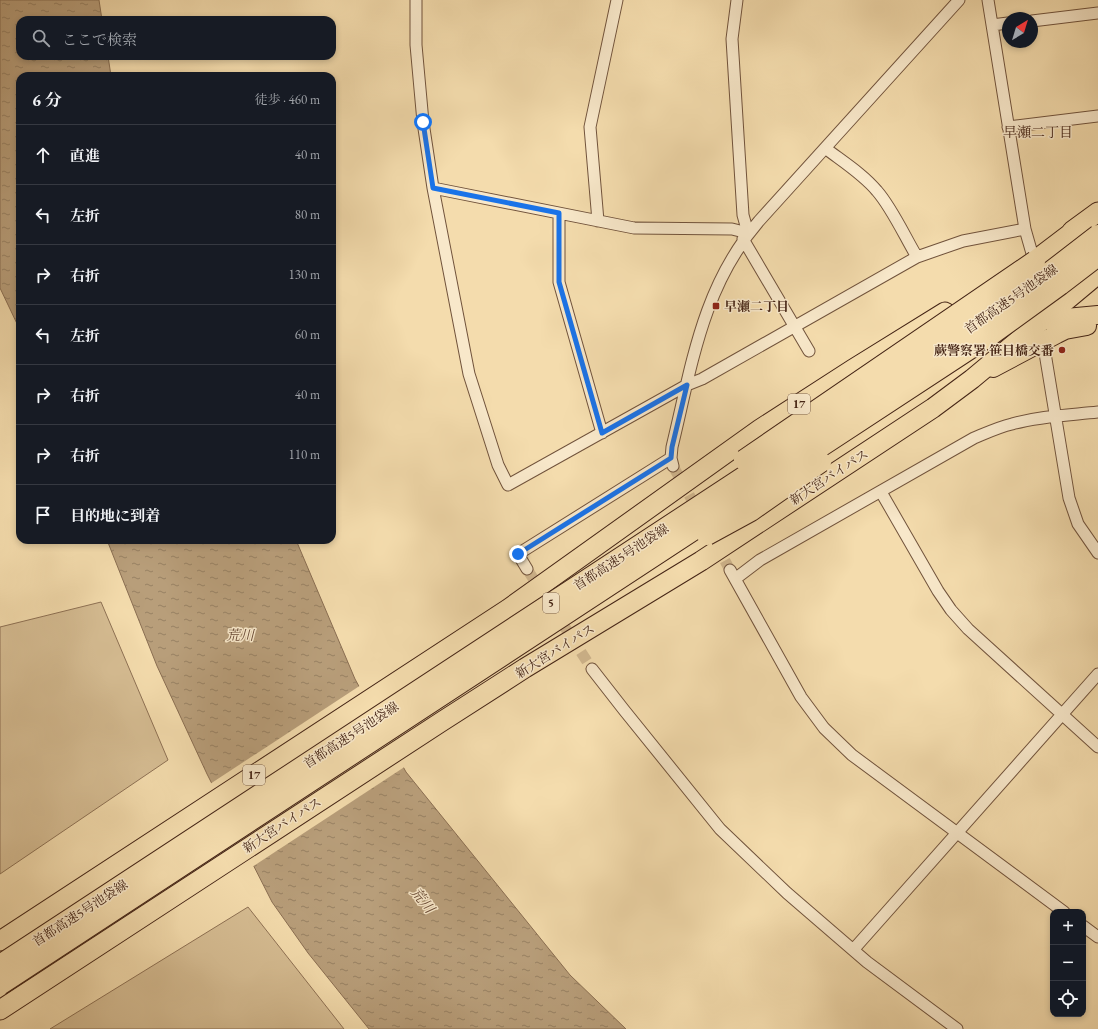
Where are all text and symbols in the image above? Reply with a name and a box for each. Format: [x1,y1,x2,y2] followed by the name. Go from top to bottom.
[1002,12,1038,48] north arrow
[16,16,336,60] search box
[30,27,52,49] icon: search
[62,30,137,49] text: ここで検索
[32,89,62,111] text: 6 分
[255,91,320,108] text: 徒歩 · 460 m
[414,113,432,131] route start
[1003,123,1073,141] district label: 早瀬二丁目
[32,144,54,166] icon: ahead
[70,146,100,165] text: 直進
[295,146,320,163] text: 40 m
[32,204,54,226] icon: left
[70,206,100,225] text: 左折
[295,206,320,223] text: 80 m
[961,260,1061,338] street label: 首都高速5号池袋線
[32,264,54,286] icon: right
[70,266,100,285] text: 右折
[289,266,320,283] text: 130 m
[724,298,789,315] place label: 早瀬二丁目
[711,301,721,311] marker: 早瀬二丁目
[32,324,54,346] icon: left
[70,326,100,345] text: 左折
[295,326,320,343] text: 60 m
[934,342,1054,359] place label: 蕨警察署 笹目橋交番
[1057,345,1067,355] marker: 蕨警察署 笹目橋交番
[32,384,54,406] icon: right
[70,386,100,405] text: 右折
[295,386,320,403] text: 40 m
[788,394,810,414] road number: 17
[32,444,54,466] icon: right
[786,445,872,509] street label: 新大宮バイパス
[70,446,100,465] text: 右折
[289,446,320,463] text: 110 m
[32,504,54,526] icon: arrive
[70,506,160,525] text: 目的地に到着
[570,520,672,594] street label: 首都高速5号池袋線
[509,545,527,563] route end
[543,593,559,613] road number: 5
[512,620,598,682] street label: 新大宮バイパス
[226,626,256,644] water label: 荒川
[300,698,402,772] street label: 首都高速5号池袋線
[243,765,265,785] road number: 17
[239,793,325,857] street label: 新大宮バイパス
[29,876,131,950] street label: 首都高速5号池袋線
[407,883,440,918] water label: 荒川
[1050,909,1086,1017] map controls
[1050,909,1086,945] button: +
[1050,945,1086,981] button: −
[1050,981,1086,1017] button: locate

